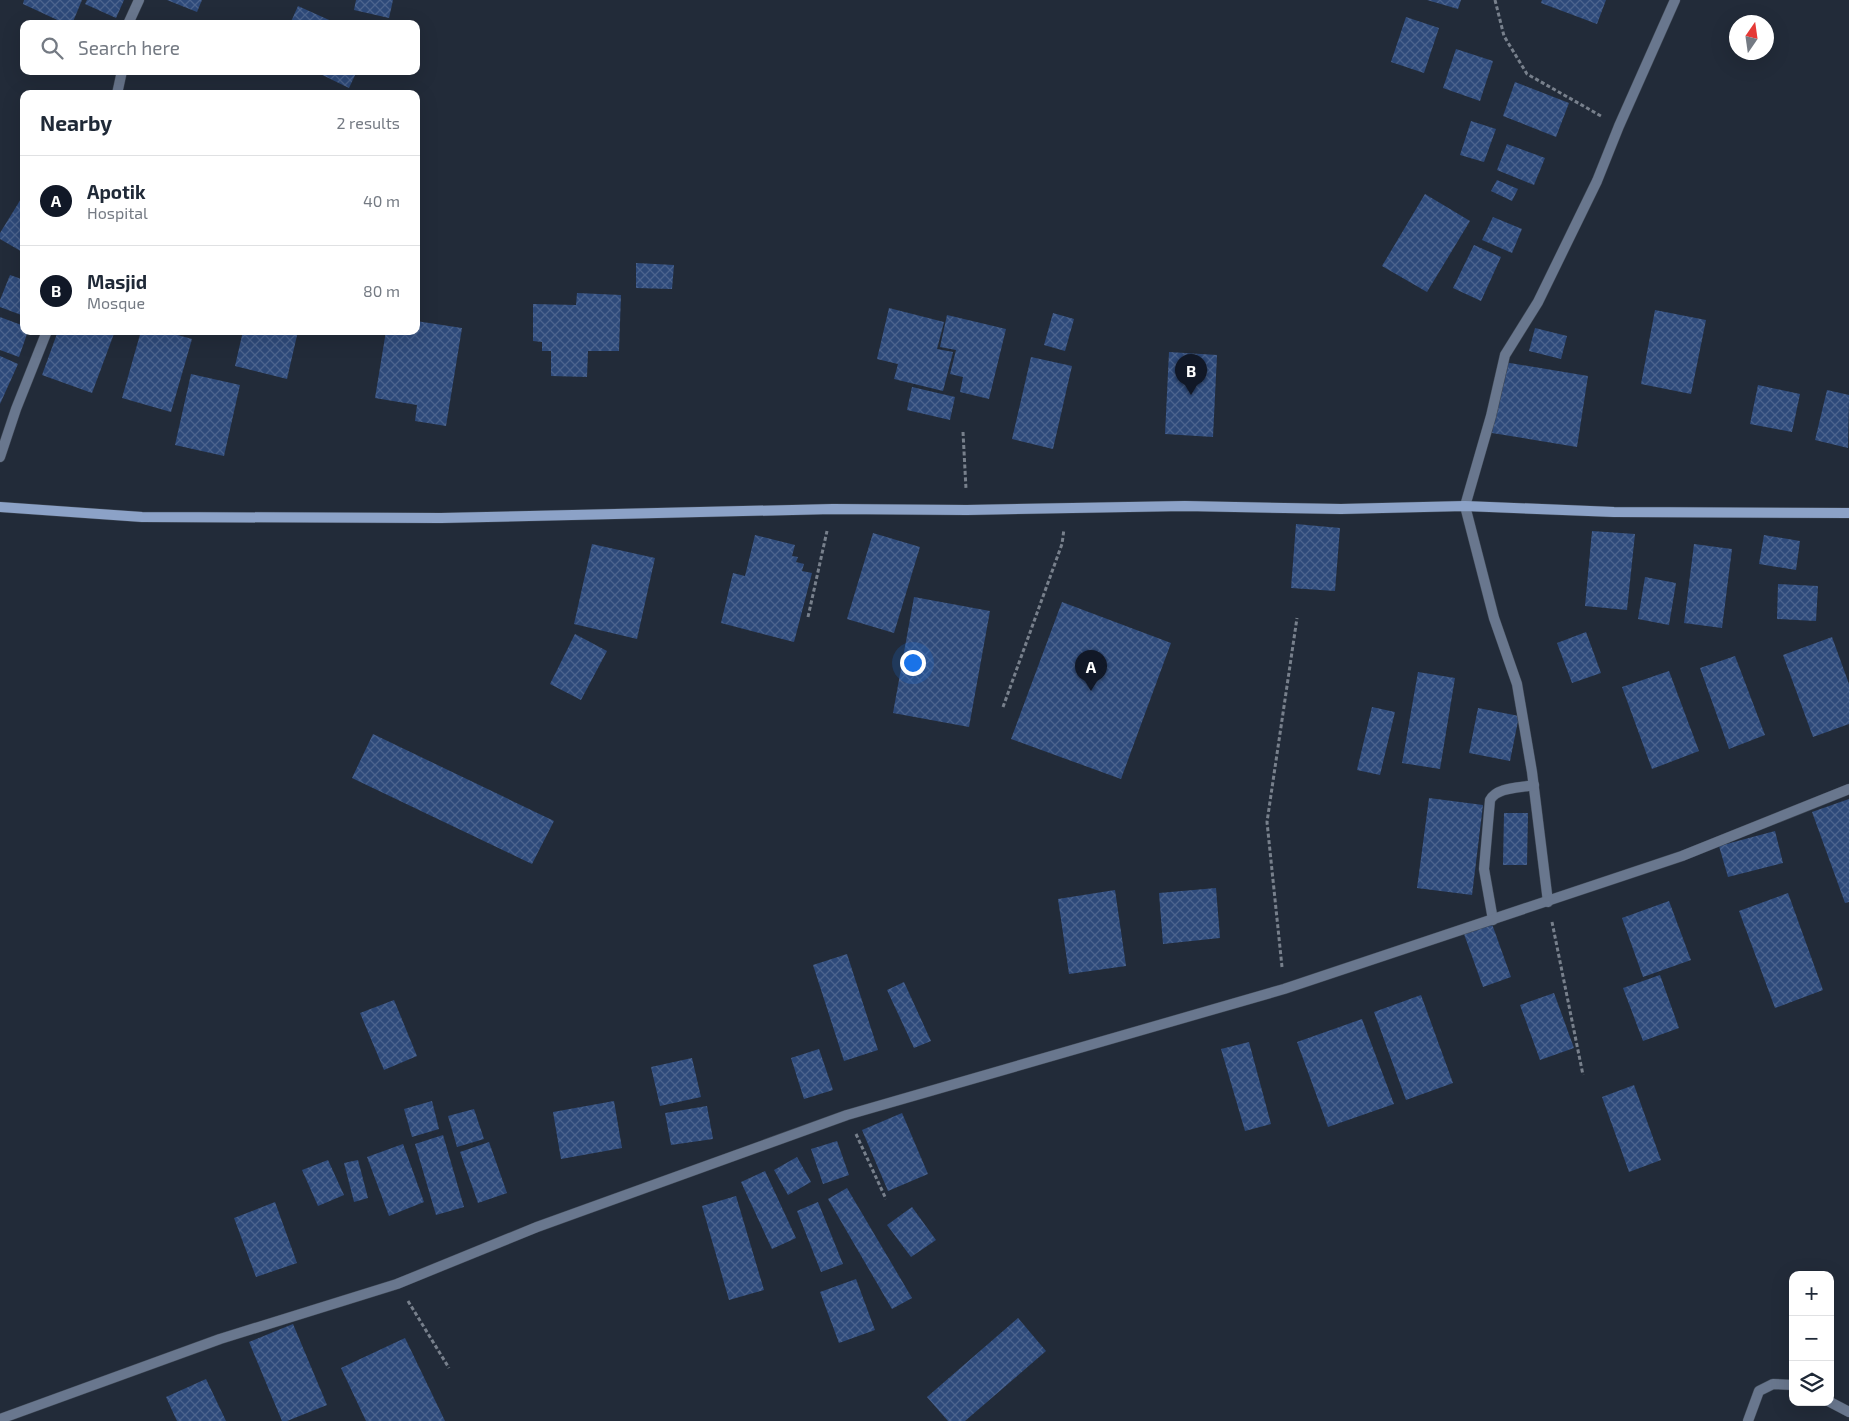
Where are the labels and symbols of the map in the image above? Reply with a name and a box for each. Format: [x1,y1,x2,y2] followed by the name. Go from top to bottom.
[1729,15,1774,60] north arrow
[1175,354,1207,395] pin: B
[900,650,926,676] your location
[1075,650,1107,691] pin: A

